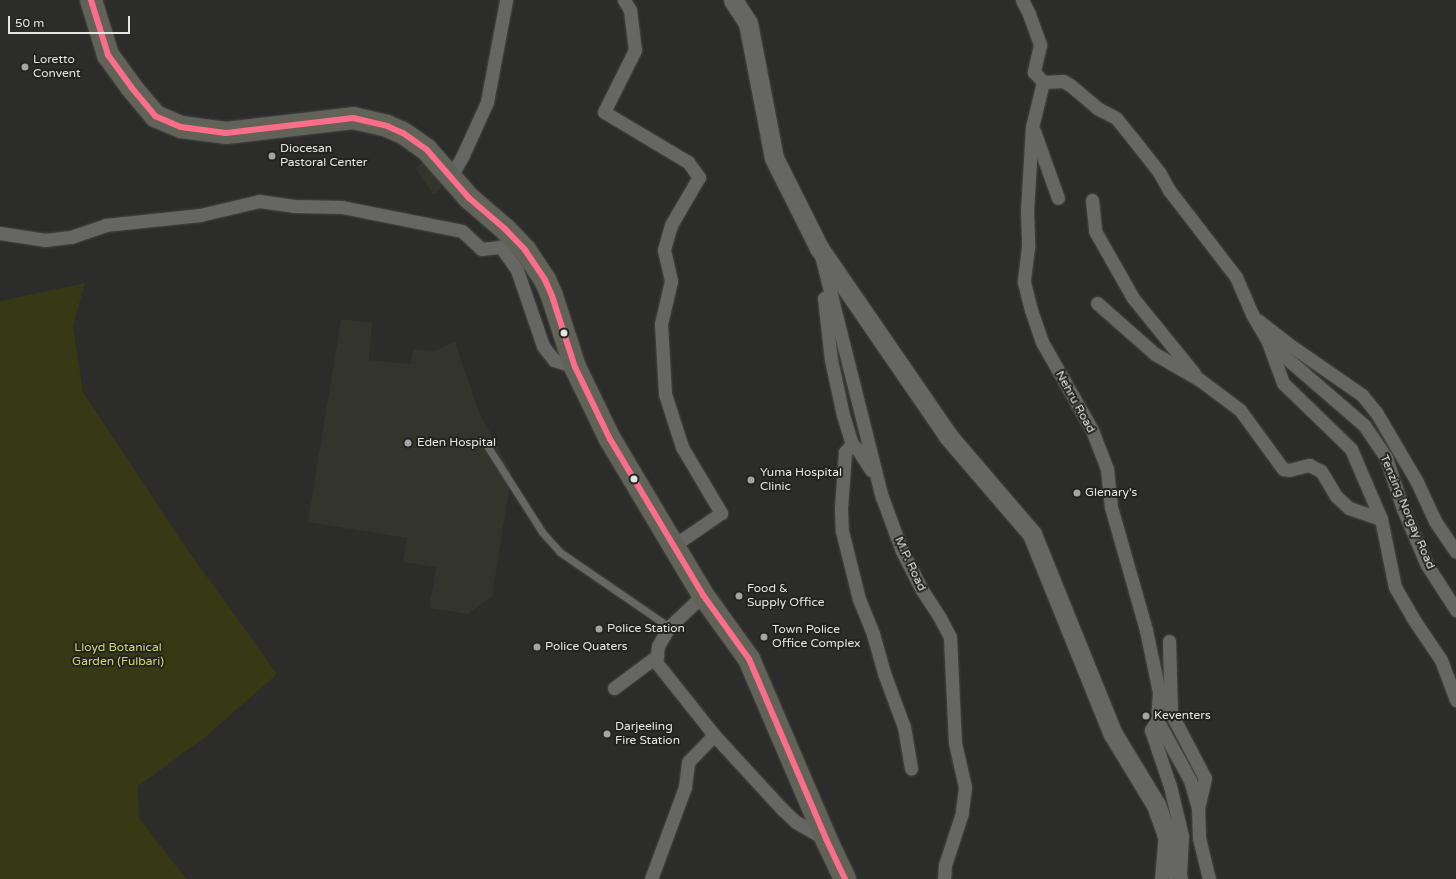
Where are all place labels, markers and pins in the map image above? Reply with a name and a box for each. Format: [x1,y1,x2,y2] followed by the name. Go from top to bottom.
[33,53,80,81] place label: Loretto Convent
[20,62,30,72] marker: Loretto Convent
[280,142,367,170] place label: Diocesan Pastoral Center
[267,151,277,161] marker: Diocesan Pastoral Center
[559,328,569,338] unlabelled marker
[417,436,496,450] place label: Eden Hospital
[402,437,414,449] marker: Eden Hospital
[760,466,842,494] place label: Yuma Hospital Clinic
[629,474,639,484] unlabelled marker
[745,474,757,486] marker: Yuma Hospital Clinic
[1085,486,1137,500] place label: Glenary's
[1072,488,1082,498] marker: Glenary's
[747,582,825,610] place label: Food & Supply Office
[734,591,744,601] marker: Food & Supply Office
[607,622,685,636] place label: Police Station
[772,623,861,651] place label: Town Police Office Complex
[594,624,604,634] marker: Police Station
[759,632,769,642] marker: Town Police Office Complex
[545,640,628,654] place label: Police Quaters
[532,642,542,652] marker: Police Quaters
[1154,709,1211,723] place label: Keventers
[1141,711,1151,721] marker: Keventers
[615,720,680,748] place label: Darjeeling Fire Station
[602,729,612,739] marker: Darjeeling Fire Station

